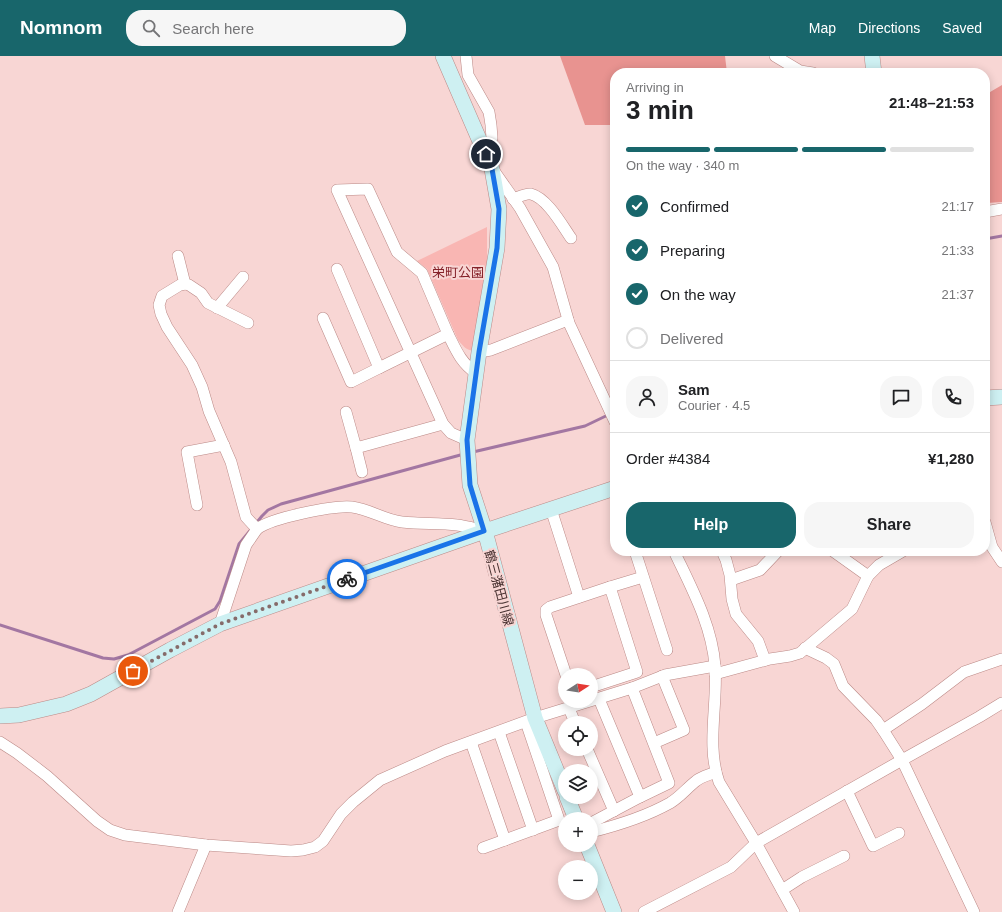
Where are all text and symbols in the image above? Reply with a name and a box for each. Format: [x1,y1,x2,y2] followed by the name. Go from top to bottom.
[126,10,406,46] search box
[20,17,102,38] text: Nomnom
[140,17,162,39] icon: search
[172,20,254,37] text: Search here
[809,20,836,36] text: Map
[858,20,920,36] text: Directions
[942,20,982,36] text: Saved
[626,80,684,95] text: Arriving in
[889,94,974,111] text: 21:48–21:53
[626,95,694,125] text: 3 min
[469,137,503,171] pin
[475,143,497,165] icon: home
[626,158,739,173] text: On the way · 340 m
[626,195,648,217] icon: check
[660,198,729,215] text: Confirmed
[941,199,974,214] text: 21:17
[626,239,648,261] icon: check
[660,242,725,259] text: Preparing
[941,243,974,258] text: 21:33
[432,265,484,280] park label: 栄町公園
[626,283,648,305] icon: check
[660,286,736,303] text: On the way
[941,287,974,302] text: 21:37
[660,330,723,347] text: Delivered
[626,376,668,418] button: person
[880,376,922,418] button: chat
[932,376,974,418] button: phone
[678,381,710,398] text: Sam
[678,398,750,413] text: Courier · 4.5
[626,450,710,467] text: Order #4384
[928,450,974,467] text: ¥1,280
[626,502,796,548] button: Help
[804,502,974,548] button: Share
[482,548,516,628] street label: 鶴三潴田川線
[327,559,367,599] courier
[336,568,358,590] icon: bike
[116,654,150,688] pin
[122,660,144,682] icon: bag
[558,668,598,708] north arrow
[558,668,598,900] map controls
[558,716,598,756] button: locate
[558,764,598,804] button: layers
[558,812,598,852] button: +
[558,860,598,900] button: −

